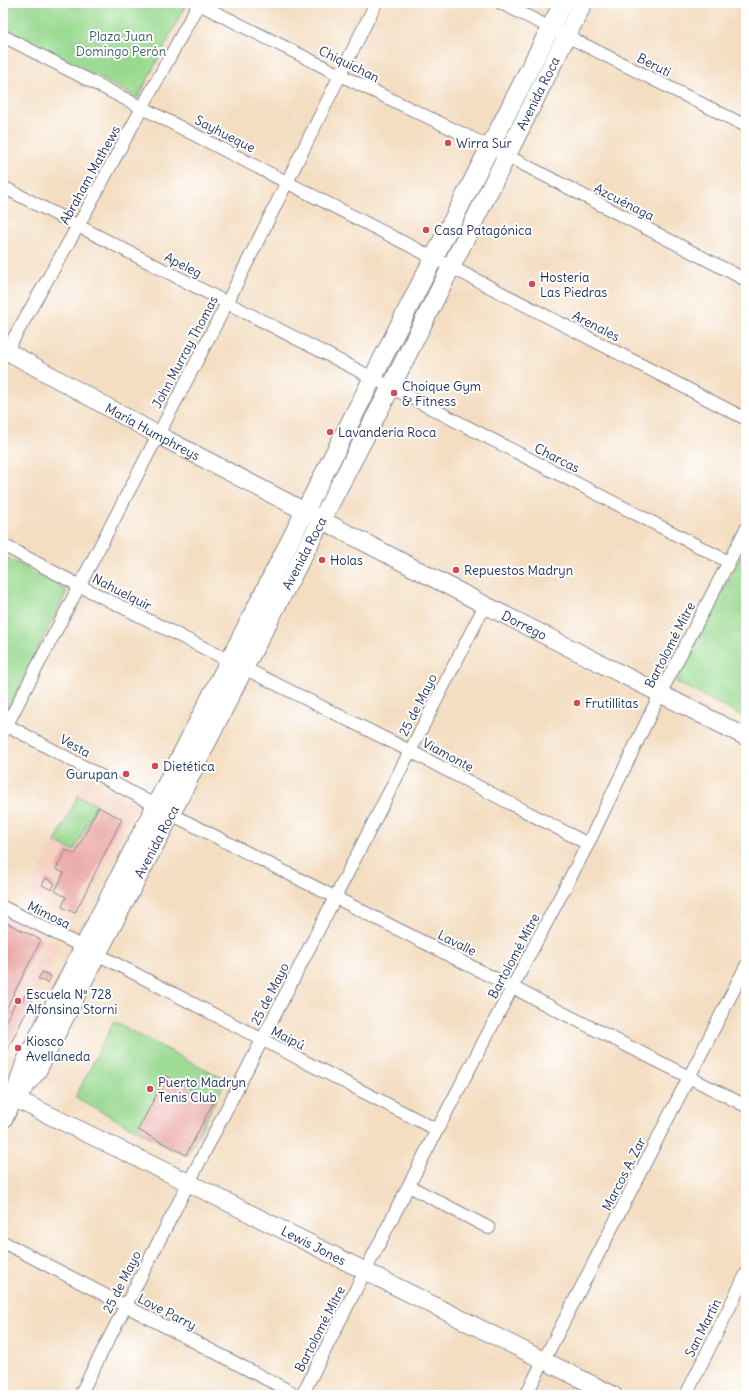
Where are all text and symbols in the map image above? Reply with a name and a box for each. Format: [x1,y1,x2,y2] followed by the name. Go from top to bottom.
[76,28,167,60] park label: Plaza Juan Domingo Perón
[316,42,383,86] street label: Chiquichan
[634,49,674,81] street label: Beruti
[512,54,563,133] street label: Avenida Roca
[192,112,258,156] street label: Sayhueque
[56,123,124,227] street label: Abraham Mathews
[456,135,513,152] place label: Wirra Sur
[443,138,453,148] marker: Wirra Sur
[591,180,657,224] street label: Azcuénaga
[434,222,532,239] place label: Casa Patagónica
[421,225,431,235] marker: Casa Patagónica
[161,248,205,282] street label: Apeleg
[540,269,607,301] place label: Hostería Las Piedras
[527,279,537,289] marker: Hostería Las Piedras
[148,293,222,411] street label: John Murray Thomas
[569,307,623,345] street label: Arenales
[402,378,481,410] place label: Choique Gym & Fitness
[389,388,399,398] marker: Choique Gym & Fitness
[102,399,203,464] street label: María Humphreys
[338,424,436,441] place label: Lavandería Roca
[325,427,335,437] marker: Lavandería Roca
[532,439,583,477] street label: Charcas
[278,514,330,593] street label: Avenida Roca
[330,552,363,569] place label: Holas
[317,555,327,565] marker: Holas
[464,562,574,579] place label: Repuestos Madryn
[451,565,461,575] marker: Repuestos Madryn
[90,570,155,614] street label: Nahuelquir
[641,599,699,691] street label: Bartolomé Mitre
[499,606,550,643] street label: Dorrego
[395,671,441,739] street label: 25 de Mayo
[585,695,639,712] place label: Frutillitas
[572,698,582,708] marker: Frutillitas
[57,731,93,761] street label: Vesta
[419,734,477,776] street label: Viamonte
[163,758,215,775] place label: Dietética
[150,761,160,771] marker: Dietética
[66,766,118,783] place label: Gurupan
[121,769,131,779] marker: Gurupan
[130,803,182,881] street label: Avenida Roca
[25,897,73,933] street label: Mimosa
[484,910,544,1002] street label: Bartolomé Mitre
[435,926,479,960] street label: Lavalle
[247,960,293,1028] street label: 25 de Mayo
[26,986,118,1018] place label: Escuela Nº 728 Alfonsina Storni
[13,996,23,1006] marker: Escuela Nº 728 Alfonsina Storni
[268,1022,308,1054] street label: Maipú
[26,1033,90,1065] place label: Kiosco Avellaneda
[13,1043,23,1053] marker: Kiosco Avellaneda
[158,1074,247,1106] place label: Puerto Madryn Tenis Club
[145,1084,155,1094] marker: Puerto Madryn Tenis Club
[598,1134,650,1213] street label: Marcos A. Zar
[279,1222,349,1269] street label: Lewis Jones
[99,1248,145,1316] street label: 25 de Mayo
[291,1283,349,1375] street label: Bartolomé Mitre
[135,1290,199,1334] street label: Love Parry
[681,1296,725,1360] street label: San Martín

